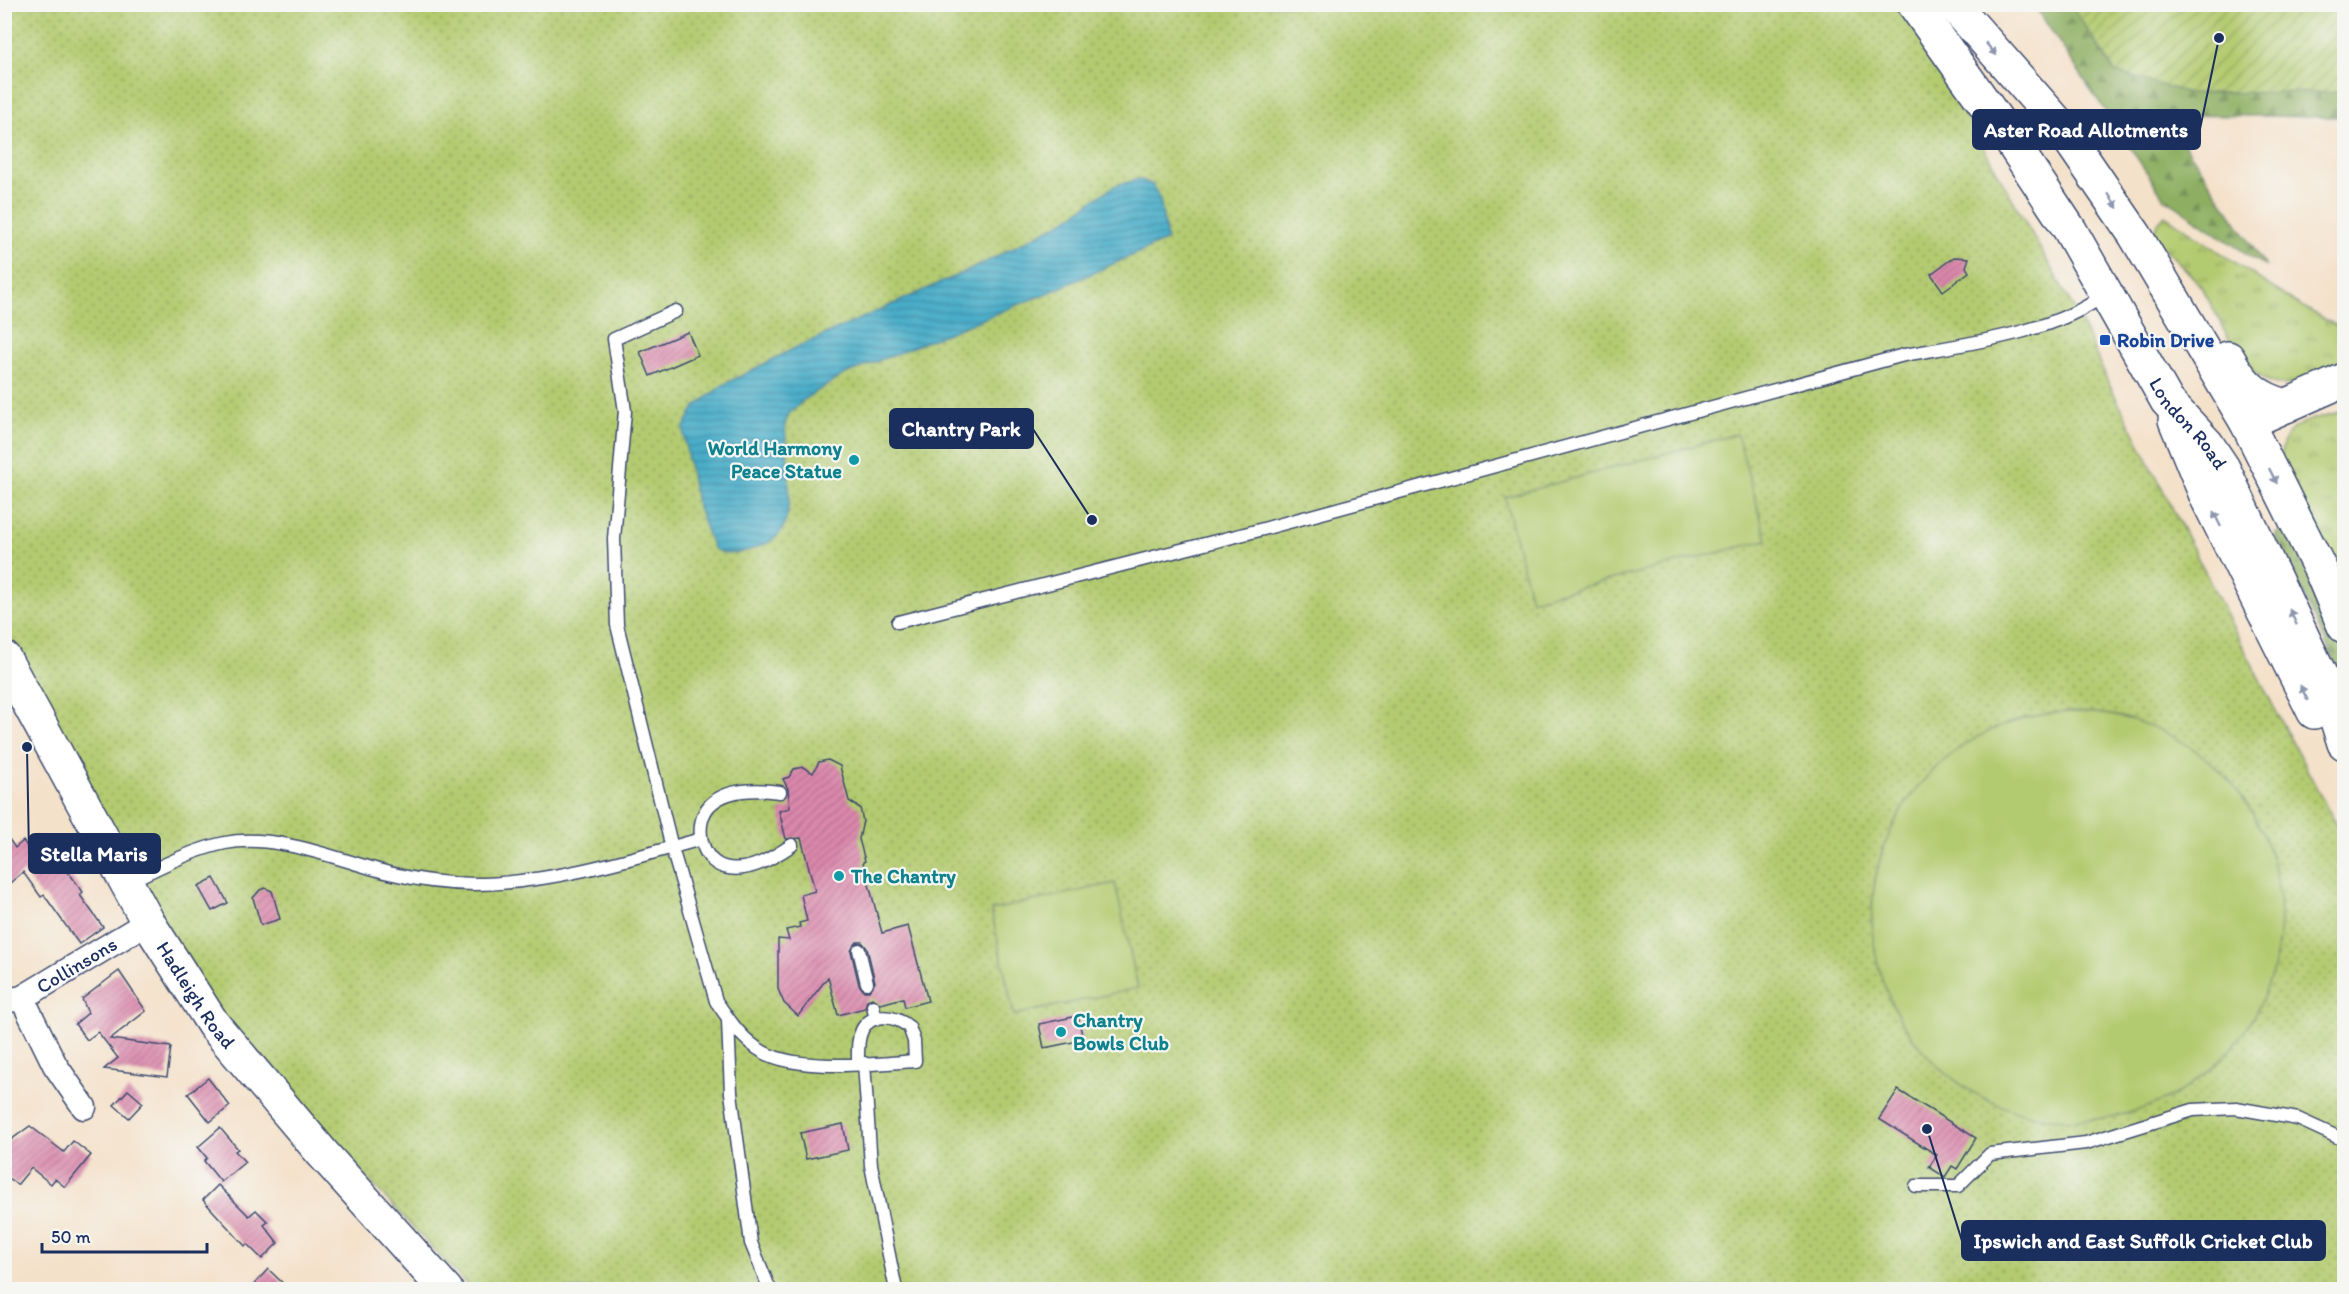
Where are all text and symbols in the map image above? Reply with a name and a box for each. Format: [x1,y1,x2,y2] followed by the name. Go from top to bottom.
[1984,41,1997,56] one-way arrow
[1973,110,2200,149] callout: Aster Road Allotments
[1983,117,2188,142] text: Aster Road Allotments
[2107,193,2118,209] one-way arrow
[2117,328,2215,352] place label: Robin Drive
[2098,333,2112,347] marker: Robin Drive
[2144,373,2233,474] street label: London Road
[890,409,1033,448] callout: Chantry Park
[901,416,1022,442] text: Chantry Park
[708,436,843,483] place label: World Harmony Peace Statue
[847,453,861,467] marker: World Harmony Peace Statue
[2268,467,2277,484] one-way arrow
[2212,510,2222,528] one-way arrow
[2289,609,2298,626] one-way arrow
[2300,685,2309,702] one-way arrow
[29,834,160,873] callout: Stella Maris
[40,841,148,866] text: Stella Maris
[850,864,956,889] place label: The Chantry
[832,869,846,883] marker: The Chantry
[32,932,121,999] street label: Collinsons
[151,937,241,1054] street label: Hadleigh Road
[1073,1008,1169,1055] place label: Chantry Bowls Club
[1054,1025,1068,1039] marker: Chantry Bowls Club
[42,1216,207,1254] scale bar
[1962,1221,2325,1260] callout: Ipswich and East Suffolk Cricket Club
[51,1226,91,1248] text: 50 m
[1973,1228,2313,1254] text: Ipswich and East Suffolk Cricket Club

